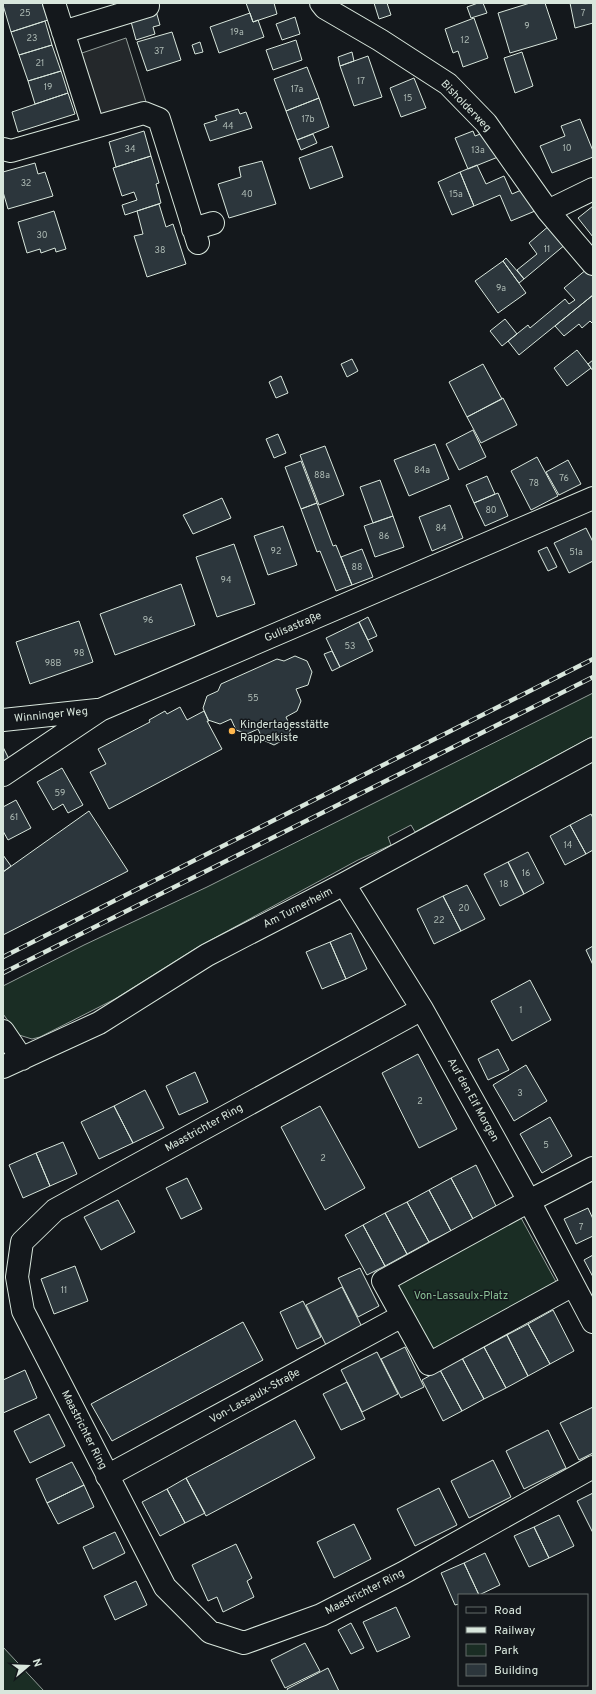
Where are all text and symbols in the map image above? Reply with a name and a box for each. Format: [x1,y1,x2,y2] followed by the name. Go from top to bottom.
[19,8,31,19] house number: 25
[581,8,586,19] house number: 7
[524,21,530,32] house number: 9
[230,27,244,38] house number: 19a
[27,33,37,44] house number: 23
[461,35,469,46] house number: 12
[154,46,164,57] house number: 37
[36,58,44,69] house number: 21
[357,76,365,87] house number: 17
[438,77,494,135] street label: Bisholderweg
[44,82,52,93] house number: 19
[291,84,304,95] house number: 17a
[404,93,412,104] house number: 15
[301,114,315,125] house number: 17b
[222,121,234,132] house number: 44
[562,143,572,154] house number: 10
[124,144,136,155] house number: 34
[471,145,485,156] house number: 13a
[21,178,31,189] house number: 32
[241,189,253,200] house number: 40
[449,189,463,200] house number: 15a
[36,230,48,241] house number: 30
[544,244,550,255] house number: 11
[155,245,165,256] house number: 38
[496,283,506,294] house number: 9a
[414,465,430,476] house number: 84a
[314,470,330,481] house number: 88a
[559,473,569,484] house number: 76
[529,478,539,489] house number: 78
[485,505,497,516] house number: 80
[435,523,447,534] house number: 84
[379,531,389,542] house number: 86
[271,546,281,557] house number: 92
[569,547,583,558] house number: 51a
[352,562,363,573] house number: 88
[221,575,232,586] house number: 94
[262,609,324,645] street label: Gulisastraße
[143,615,153,626] house number: 96
[344,641,356,652] house number: 53
[74,648,84,659] house number: 98
[45,658,61,669] house number: 98B
[247,693,259,704] house number: 55
[14,704,88,726] street label: Winninger Weg
[240,718,329,745] place label: Kindertagesstätte Rappelkiste
[227,726,237,736] marker: Kindertagesstätte Rappelkiste
[55,788,65,799] house number: 59
[10,812,18,823] house number: 61
[564,840,573,851] house number: 14
[522,868,530,879] house number: 16
[500,879,508,890] house number: 18
[261,884,335,932] street label: Am Turnerheim
[458,903,470,914] house number: 20
[433,915,445,926] house number: 22
[519,1005,523,1016] house number: 1
[444,1056,502,1144] street label: Auf den Elf Morgen
[517,1088,523,1099] house number: 3
[417,1096,423,1107] house number: 2
[163,1101,245,1155] street label: Maastrichter Ring
[543,1140,549,1151] house number: 5
[320,1153,326,1164] house number: 2
[579,1222,584,1233] house number: 7
[61,1285,67,1296] house number: 11
[414,1289,508,1303] park label: Von-Lassaulx-Platz
[207,1365,303,1427] street label: Von-Lassaulx-Straße
[58,1388,110,1472] street label: Maastrichter Ring
[323,1566,407,1618] street label: Maastrichter Ring
[458,1594,588,1686] legend
[494,1603,522,1619] text: Road
[494,1623,535,1639] text: Railway
[494,1643,519,1659] text: Park
[8,1646,48,1686] north arrow
[29,1657,44,1669] text: N
[494,1663,538,1679] text: Building

